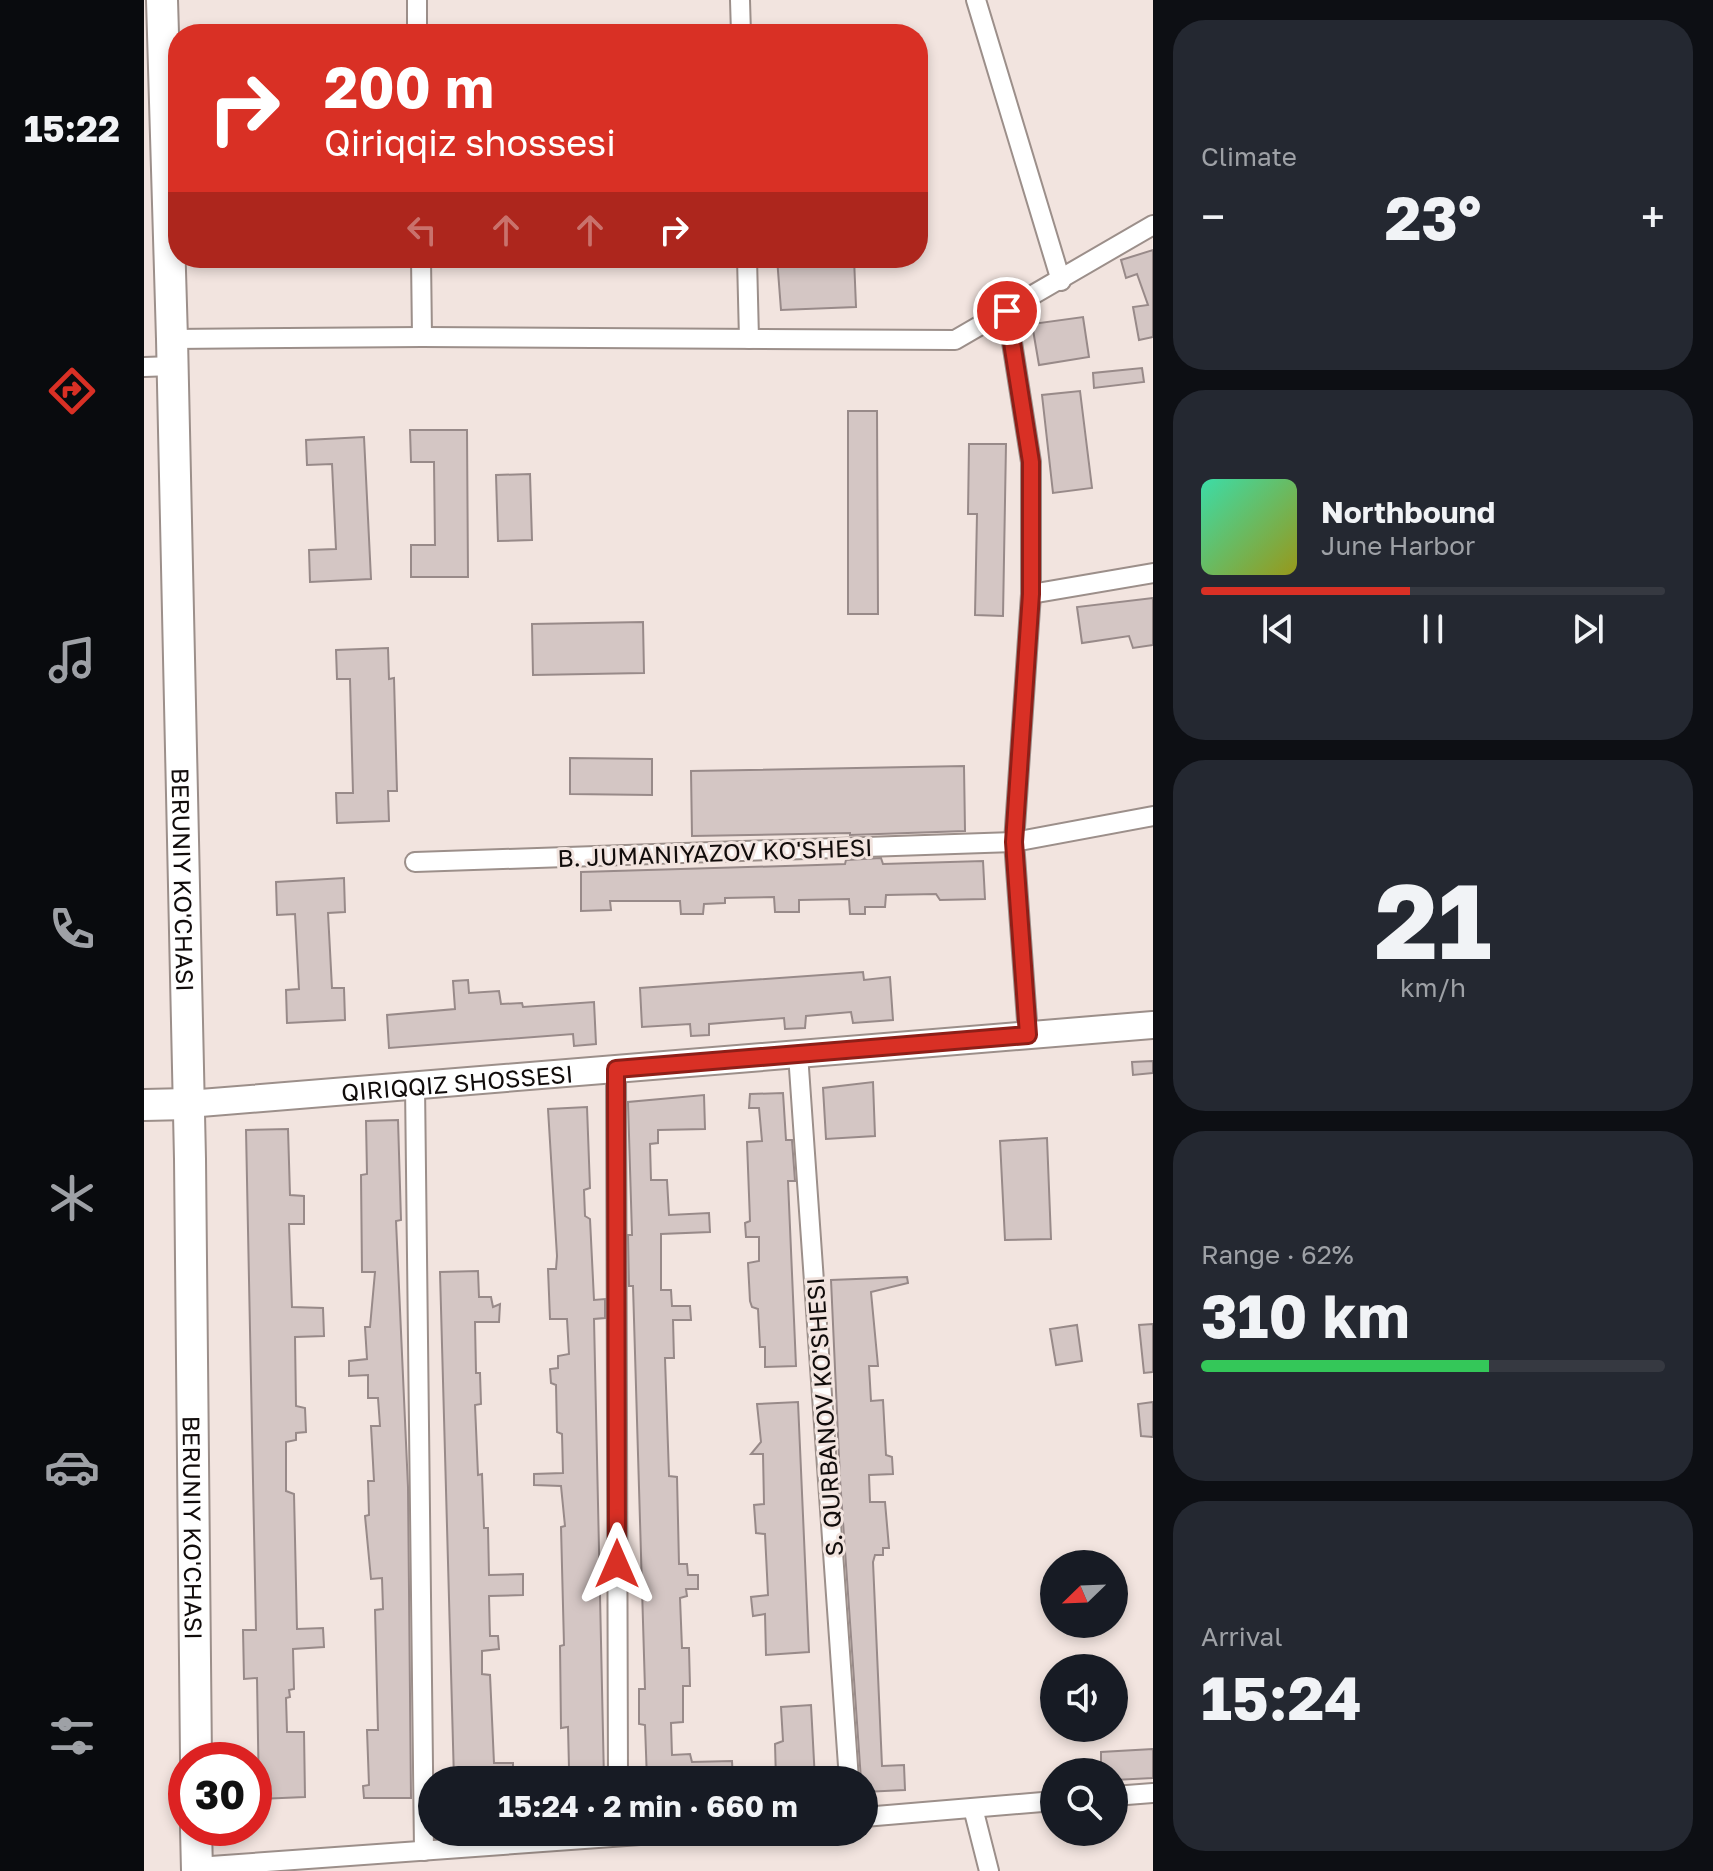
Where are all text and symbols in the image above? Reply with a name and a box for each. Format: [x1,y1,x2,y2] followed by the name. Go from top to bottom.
[324,53,494,120] text: 200 m
[192,56,296,160] icon: right
[24,107,120,150] text: 15:22
[324,121,616,164] text: Qiriqqiz shossesi
[1201,141,1297,172] text: Climate
[1385,181,1481,253] text: 23°
[1201,190,1225,243] text: −
[1641,190,1665,243] text: +
[400,208,444,252] icon: left
[484,208,528,252] icon: ahead
[568,208,612,252] icon: ahead
[652,208,696,252] icon: right
[973,277,1041,345] pin
[985,289,1029,333] icon: arrive
[44,363,100,419] icon: directions
[1321,494,1495,530] text: Northbound
[1321,530,1475,561] text: June Harbor
[1256,607,1300,651] icon: previous
[1411,607,1455,651] icon: pause
[1566,607,1610,651] icon: next
[44,632,100,688] icon: music
[167,767,201,992] street label: BERUNIY KO'CHASI
[557,832,873,872] street label: B. JUMANIYAZOV KO'SHESI
[1374,857,1492,982] text: 21
[44,901,100,957] icon: phone
[1400,972,1466,1003] text: km/h
[340,1058,574,1106] street label: QIRIQQIZ SHOSSESI
[44,1170,100,1226] icon: climate
[1201,1239,1354,1270] text: Range · 62%
[800,1277,848,1557] street label: S. QURBANOV KO'SHESI
[1201,1279,1410,1351] text: 310 km
[178,1415,209,1640] street label: BERUNIY KO'CHASI
[44,1439,100,1495] icon: car
[575,1522,659,1606] position arrow
[1040,1550,1128,1638] north arrow
[1040,1550,1128,1846] map controls
[1201,1621,1282,1652] text: Arrival
[1040,1654,1128,1742] button: sound
[1201,1661,1362,1733] text: 15:24
[44,1708,100,1764] icon: filters
[168,1742,272,1846] speed limit sign: 30
[1040,1758,1128,1846] button: search
[498,1788,798,1824] text: 15:24 · 2 min · 660 m

